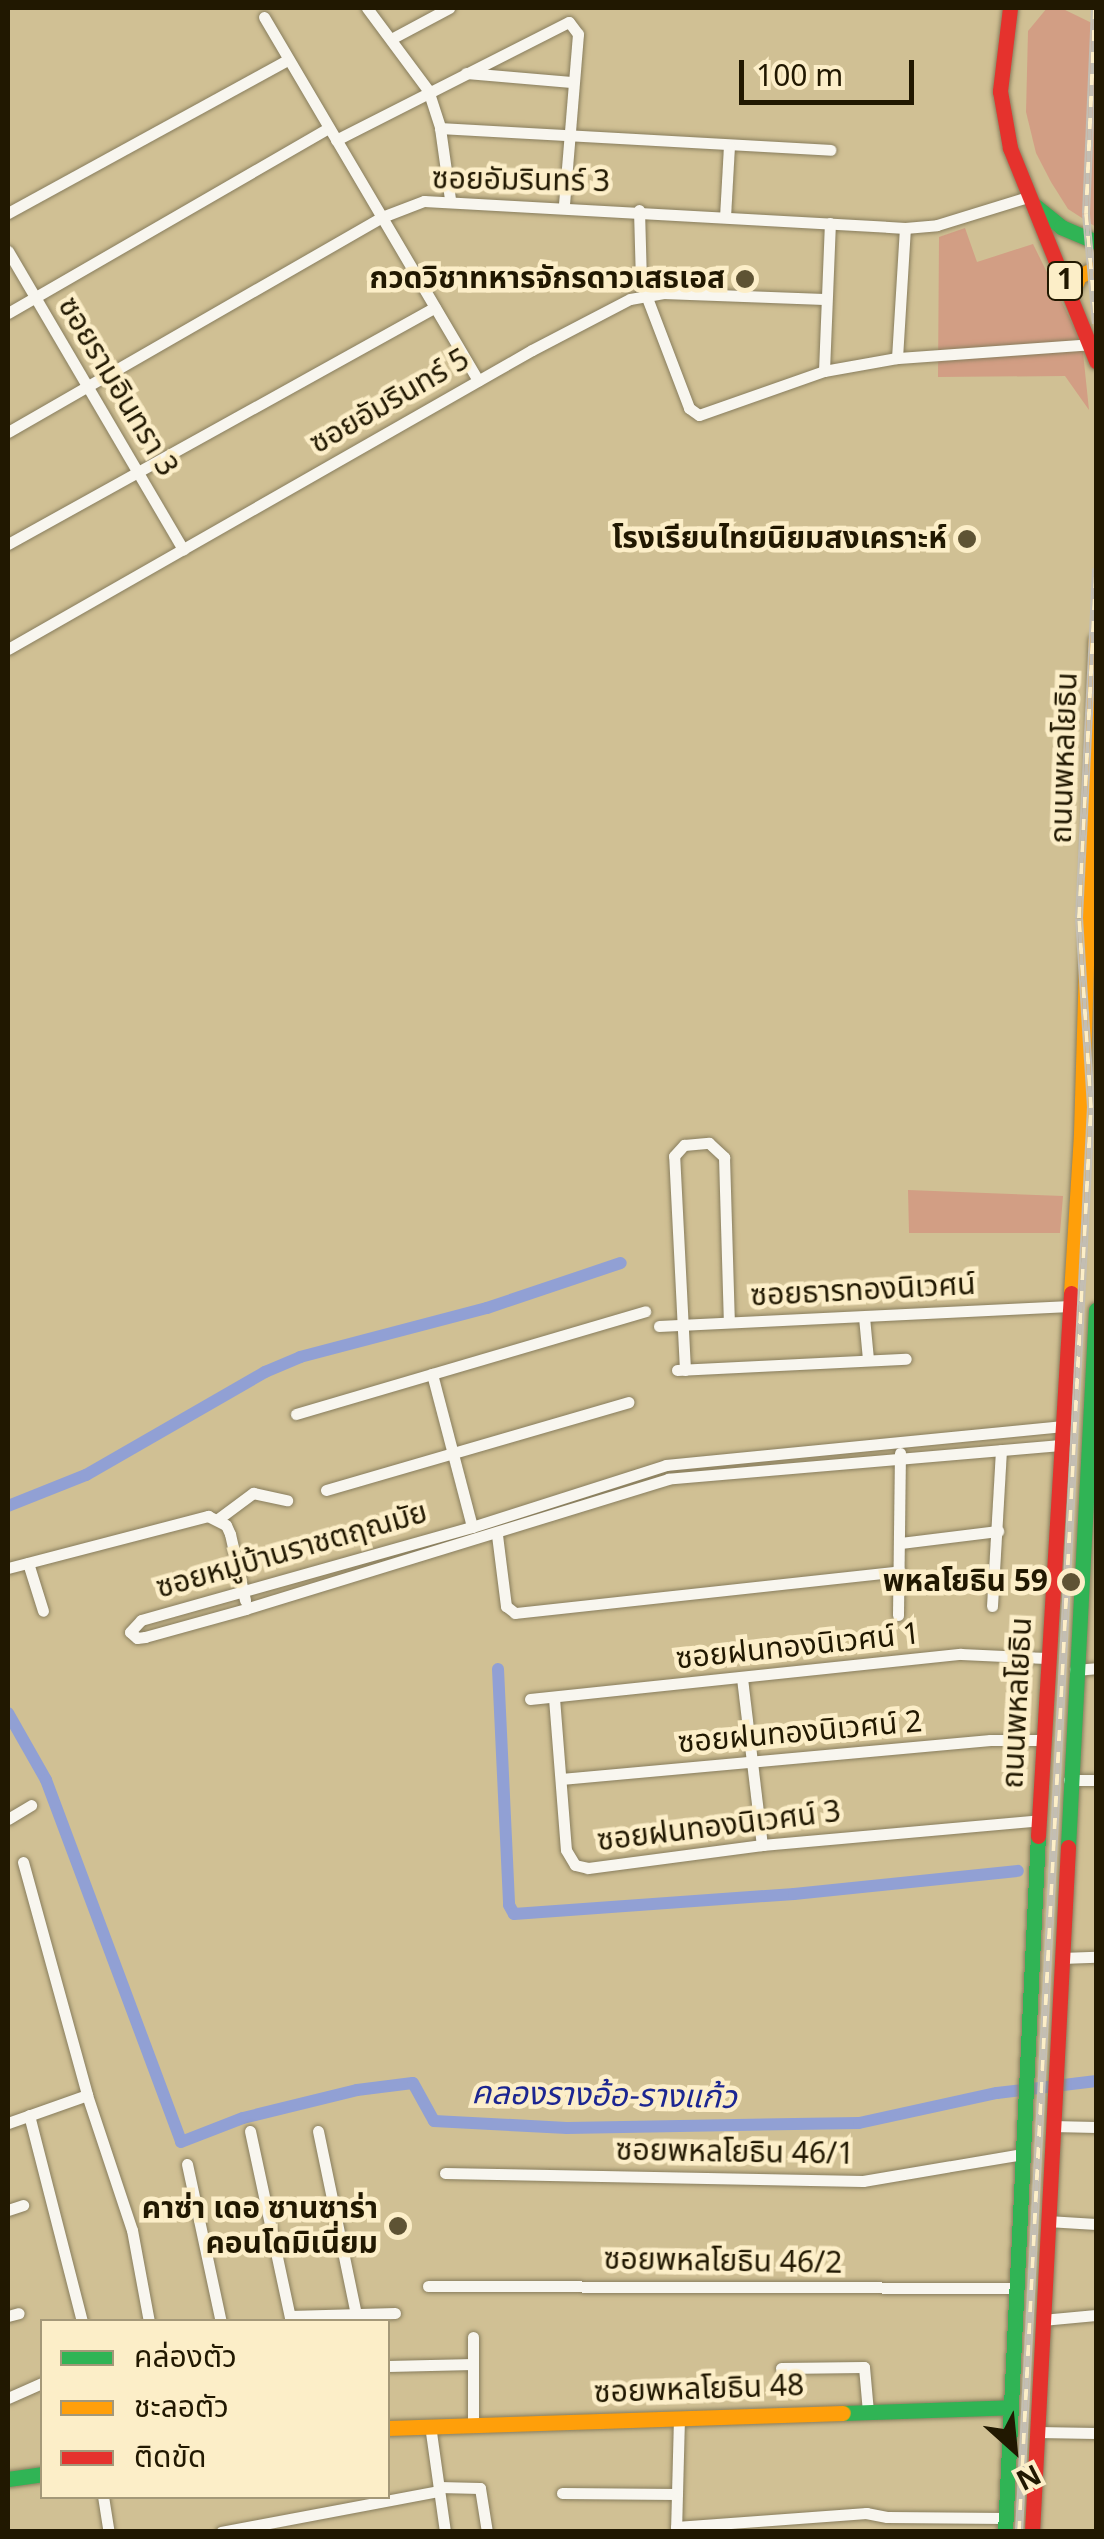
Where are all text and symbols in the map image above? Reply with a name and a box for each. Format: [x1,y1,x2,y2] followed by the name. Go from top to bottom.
[744,40,919,102] scale bar
[756,54,843,100] text: 100 m
[432,161,610,201] street label: ซอยอัมรินทร์ 3
[1045,258,1085,304] road number: 1
[369,261,725,297] place label: กวดวิชาทหารจักรดาวเสธเอส
[734,268,756,290] marker: กวดวิชาทหารจักรดาวเสธเอส
[49,291,185,483] street label: ซอยรามอินทรา 3
[304,342,476,462] street label: ซอยอัมรินทร์ 5
[612,521,947,557] place label: โรงเรียนไทยนิยมสงเคราะห์
[956,528,978,550] marker: โรงเรียนไทยนิยมสงเคราะห์
[1044,672,1086,844] street label: ถนนพหลโยธิน
[750,1267,976,1315] street label: ซอยธารทองนิเวศน์
[152,1495,432,1607] street label: ซอยหมู่บ้านราชตฤณมัย
[883,1564,1048,1600] place label: พหลโยธิน 59
[1058,1569,1084,1595] marker: พหลโยธิน 59
[674,1616,922,1678] street label: ซอยฝนทองนิเวศน์ 1
[996,1617,1040,1789] street label: ถนนพหลโยธิน
[676,1704,924,1762] street label: ซอยฝนทองนิเวศน์ 2
[595,1794,843,1860] street label: ซอยฝนทองนิเวศน์ 3
[471,2074,737,2118] water label: คลองรางอ้อ-รางแก้ว
[615,2133,855,2173] street label: ซอยพหลโยธิน 46/1
[142,2191,378,2262] place label: คาซ่า เดอ ซานซาร่า คอนโดมิเนี่ยม
[387,2215,409,2237] marker: คาซ่า เดอ ซานซาร่า คอนโดมิเนี่ยม
[603,2242,843,2282] street label: ซอยพหลโยธิน 46/2
[40,2319,390,2499] legend
[134,2335,237,2381] text: คล่องตัว
[593,2368,805,2412] street label: ซอยพหลโยธิน 48
[134,2385,229,2431] text: ชะลอตัว
[964,2399,1064,2499] north arrow
[134,2435,206,2481] text: ติดขัด
[1008,2452,1048,2500] text: N

